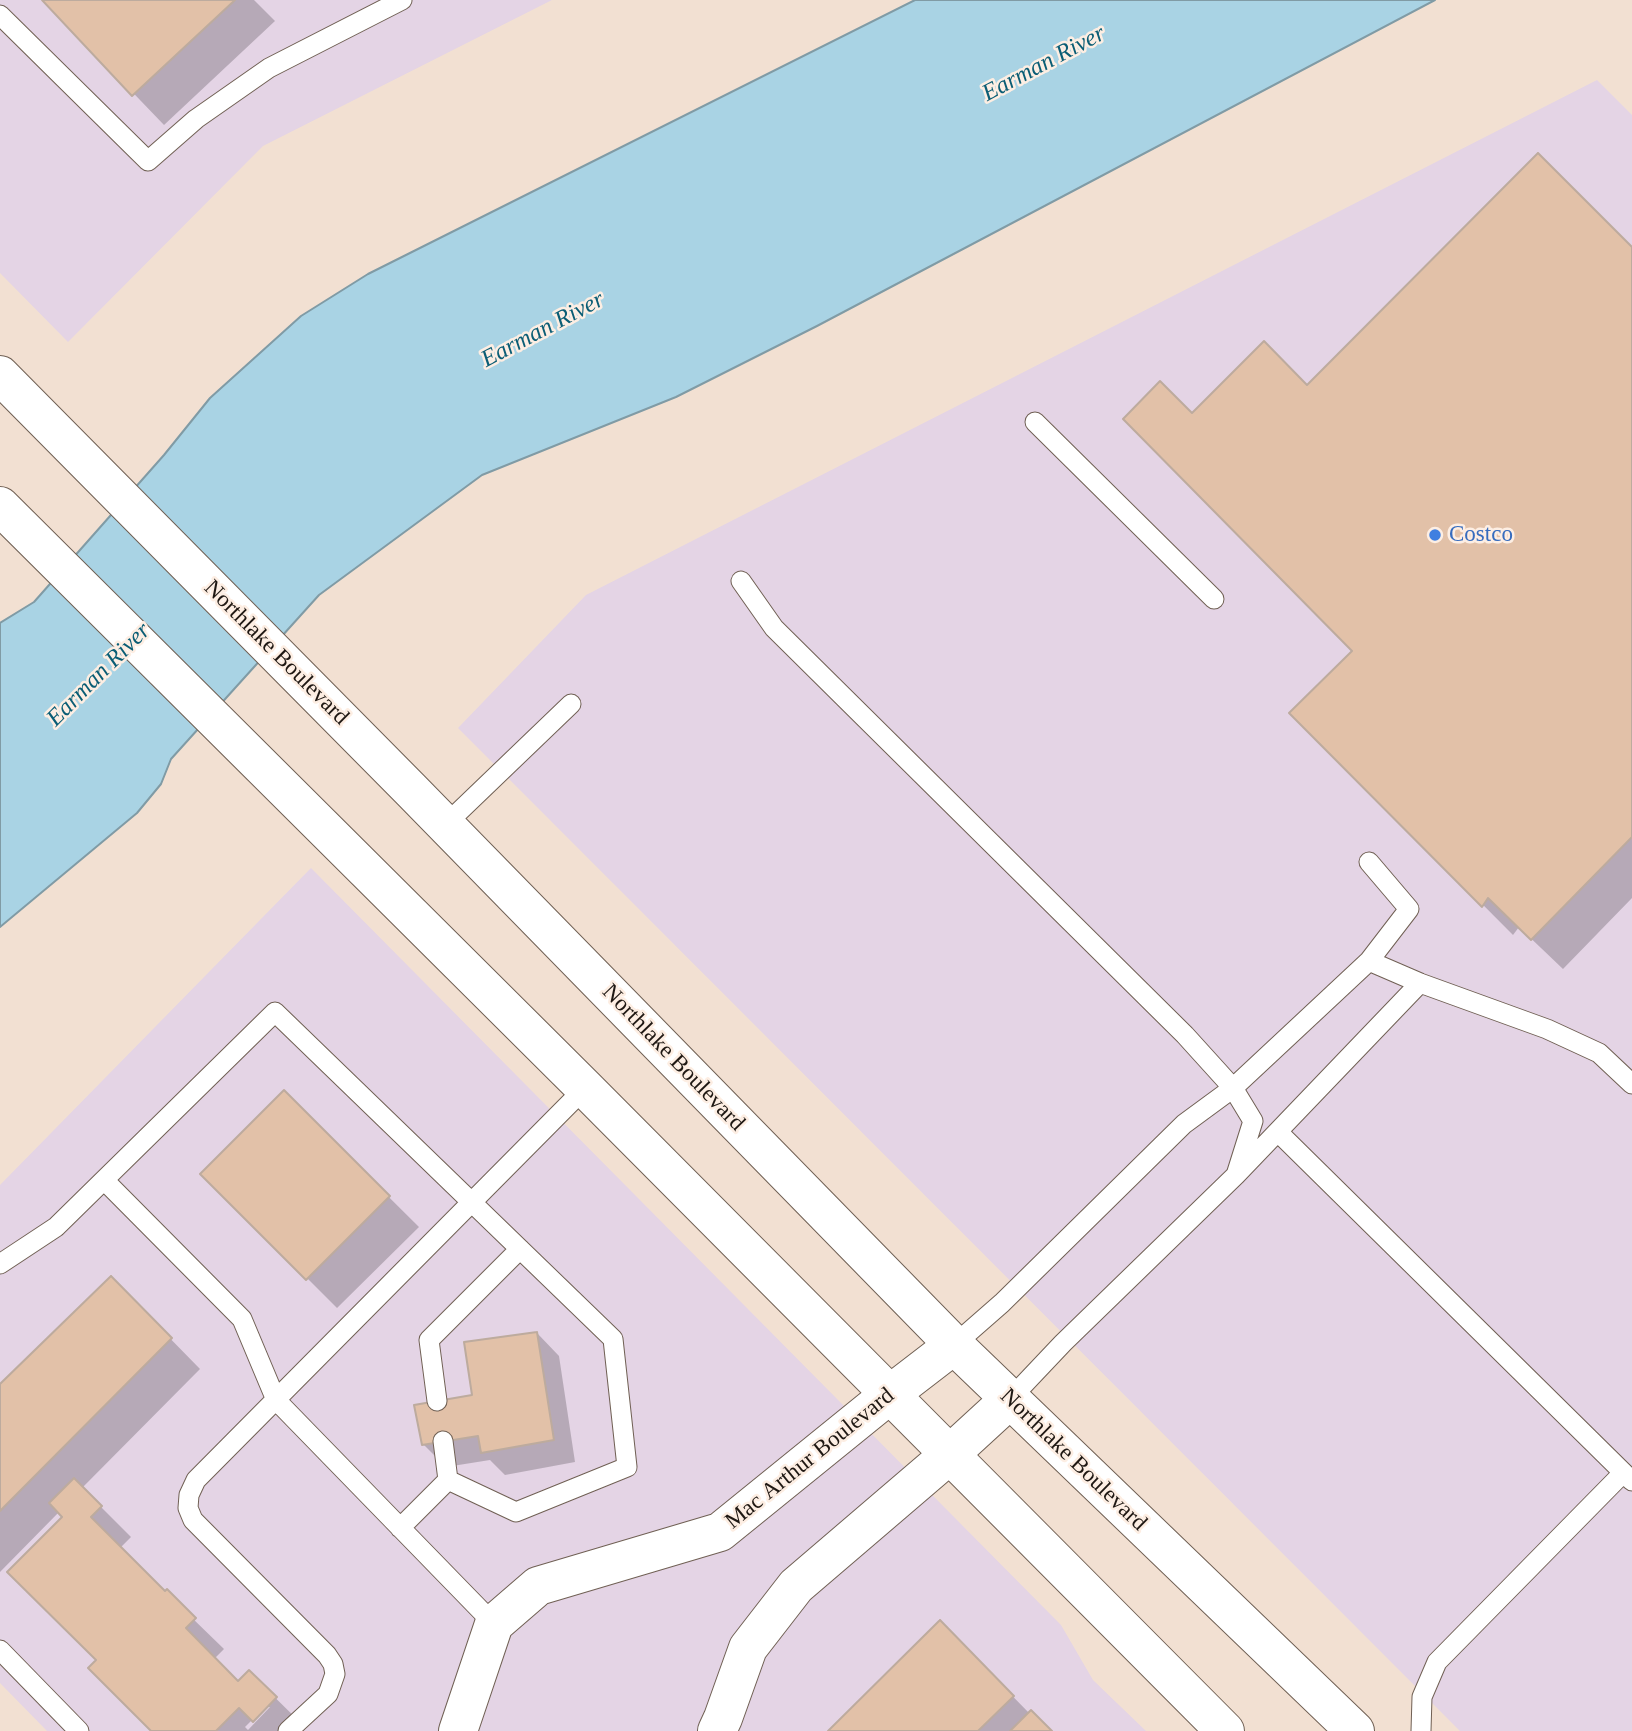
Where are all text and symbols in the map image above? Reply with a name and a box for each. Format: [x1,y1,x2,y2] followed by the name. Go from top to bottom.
[978,20,1110,108] water label: Earman River
[477,286,609,374] water label: Earman River
[1449,521,1513,549] place label: Costco
[1427,527,1443,543] marker: Costco
[198,575,354,731] street label: Northlake Boulevard
[41,617,157,733] water label: Earman River
[596,979,750,1137] street label: Northlake Boulevard
[720,1382,900,1536] street label: Mac Arthur Boulevard
[994,1383,1152,1537] street label: Northlake Boulevard

